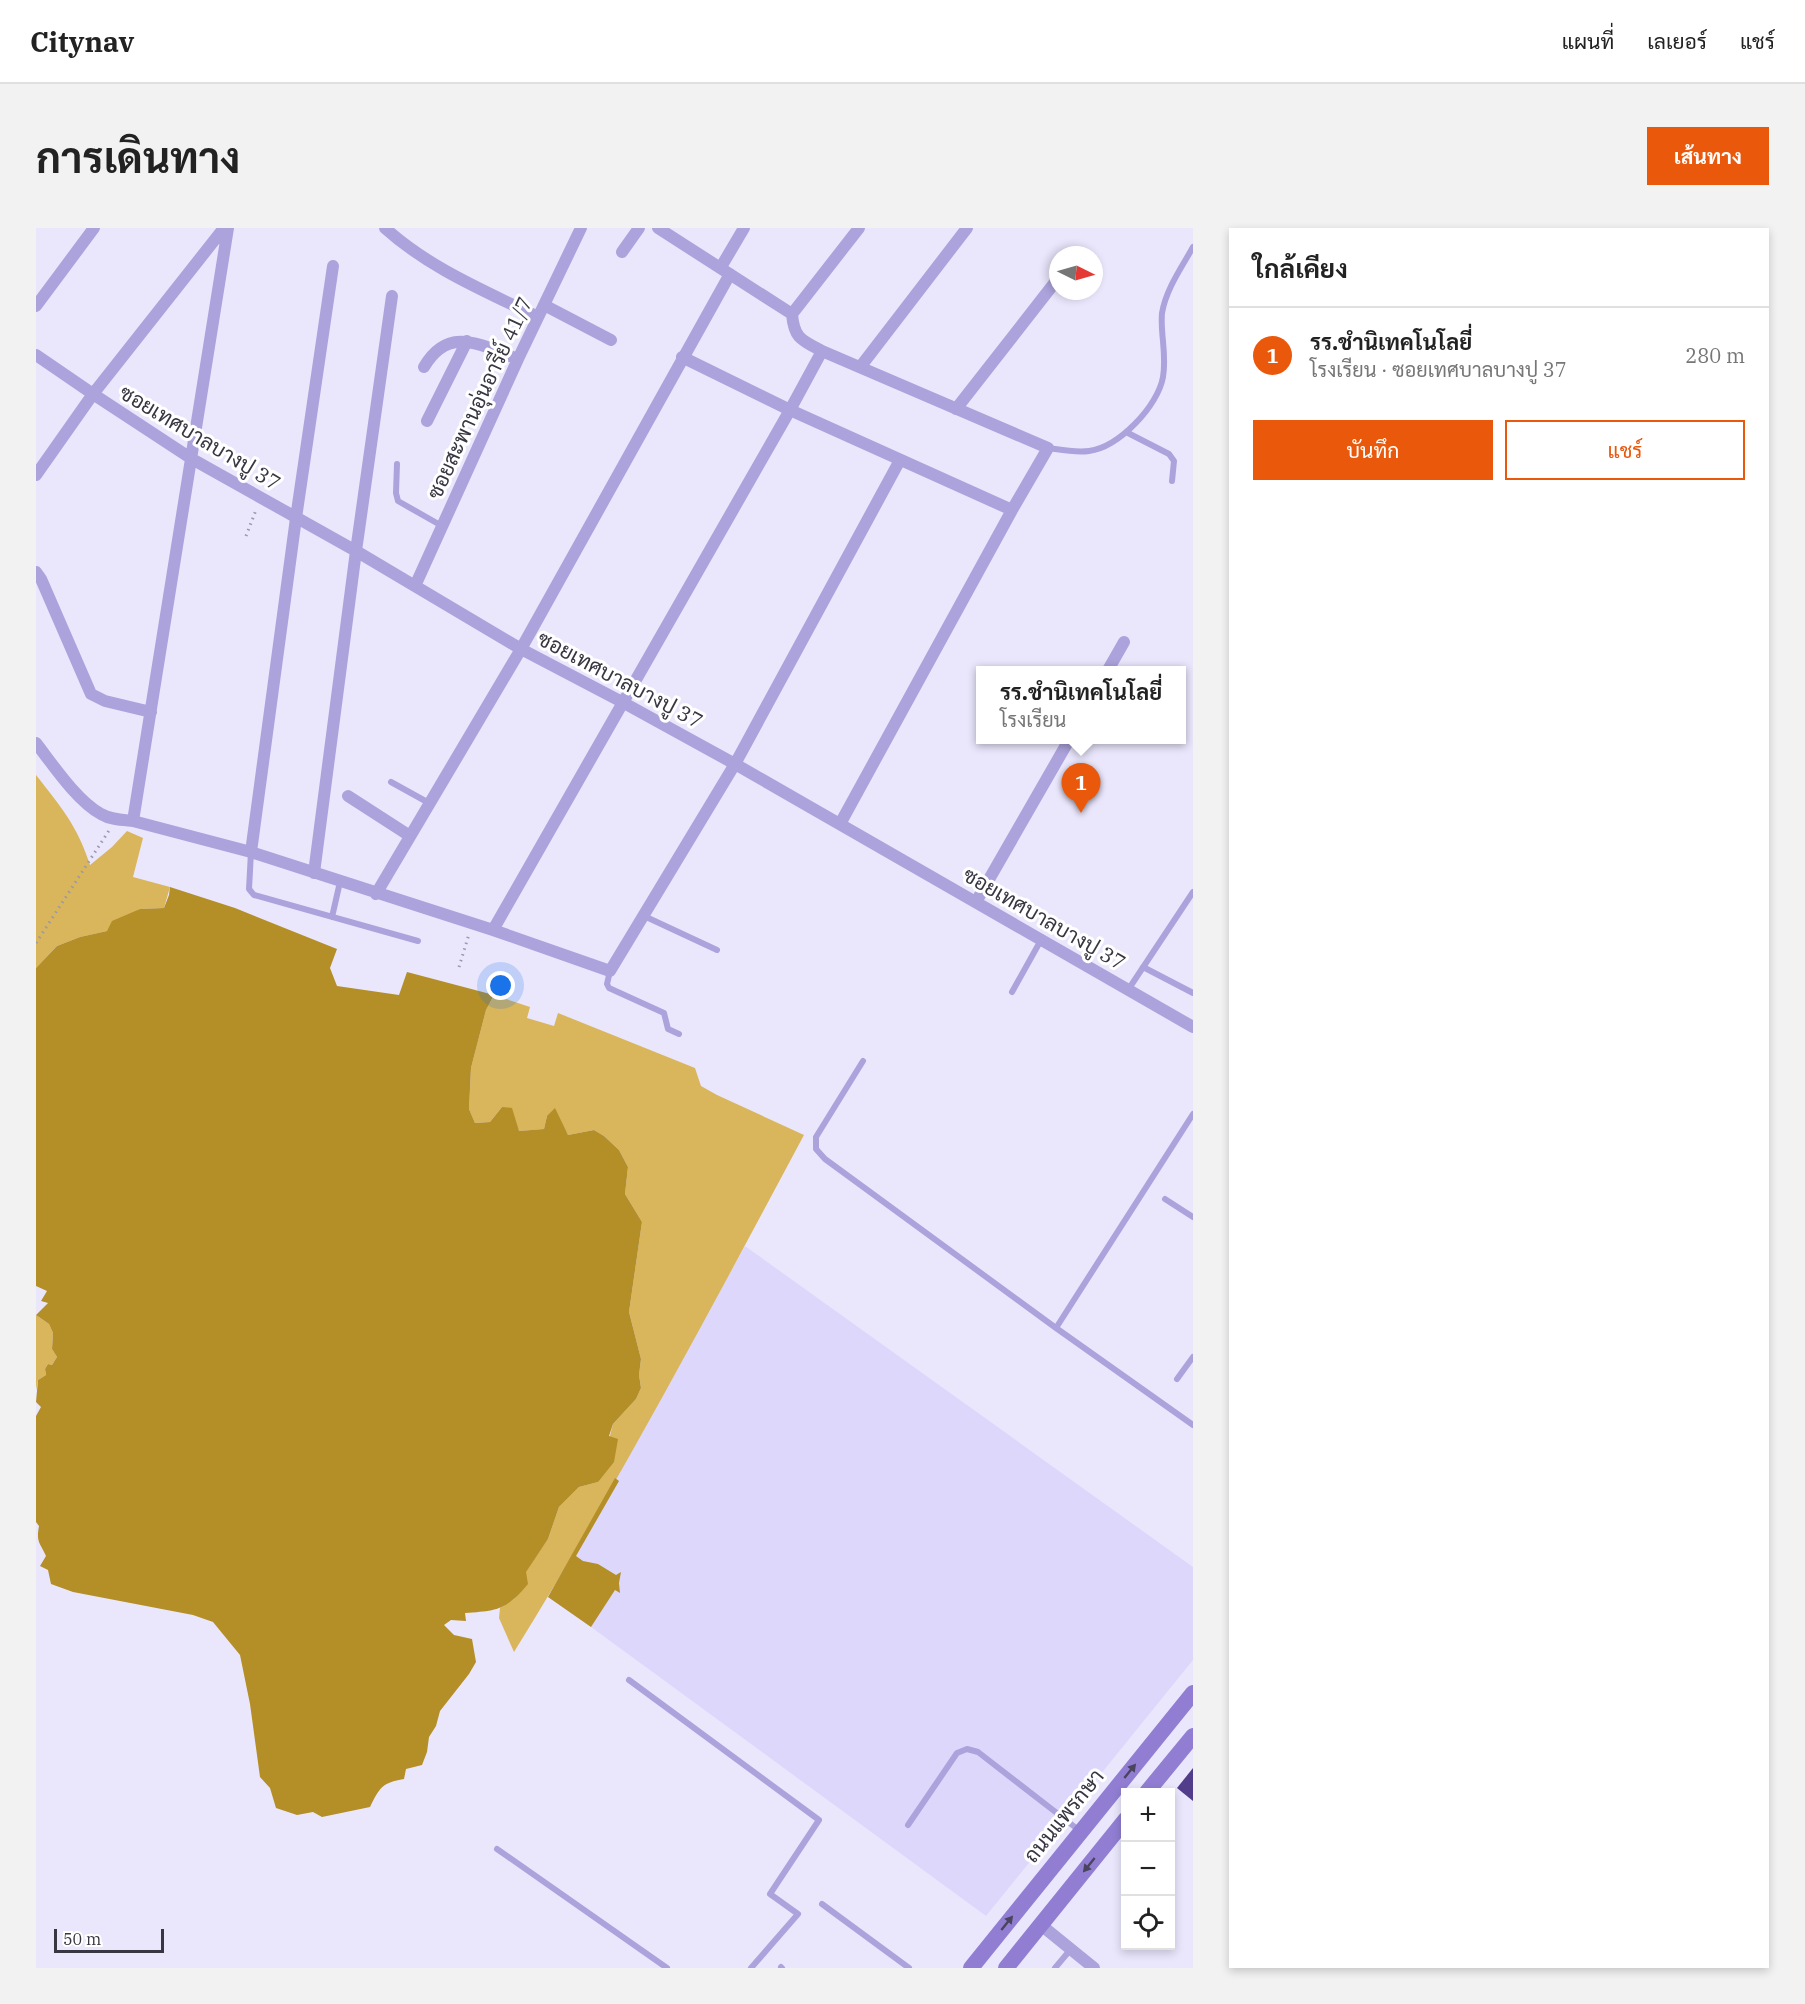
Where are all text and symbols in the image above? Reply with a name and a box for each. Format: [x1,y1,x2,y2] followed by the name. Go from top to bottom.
[30,23,134,60] text: Citynav
[1562,27,1614,55] text: แผนที่
[1647,27,1707,55] text: เลเยอร์
[1740,27,1775,55] text: แชร์
[1647,127,1769,185] button: เส้นทาง
[36,130,240,185] text: การเดินทาง
[1049,246,1103,300] north arrow
[1253,251,1348,285] text: ใกล้เคียง
[420,292,539,504] street label: ซอยสะพานอุ่นอารีย์ 41/7
[1310,327,1472,356] text: รร.ชำนิเทคโนโลยี่
[1267,342,1279,369] text: 1
[1685,342,1745,369] text: 280 m
[1310,356,1567,383] text: โรงเรียน · ซอยเทศบาลบางปู 37
[114,378,286,498] street label: ซอยเทศบาลบางปู 37
[1253,420,1493,480] button: บันทึก
[1505,420,1745,480] button: แชร์
[532,624,708,736] street label: ซอยเทศบาลบางปู 37
[976,666,1186,744] popup
[1000,677,1162,706] text: รร.ชำนิเทคโนโลยี่
[1000,706,1066,733] text: โรงเรียน
[1062,764,1100,813] pin: 1
[957,860,1131,978] street label: ซอยเทศบาลบางปู 37
[486,971,515,1000] your location
[1017,1763,1110,1868] street label: ถนนแพรกษา
[1124,1763,1137,1779] one-way arrow
[1121,1788,1175,1950] map controls
[1121,1788,1175,1842] button: +
[1121,1842,1175,1896] button: −
[1082,1857,1095,1873] one-way arrow
[1121,1896,1175,1950] button: locate
[1001,1915,1013,1930] one-way arrow
[54,1926,164,1954] scale bar
[63,1929,101,1949] text: 50 m

